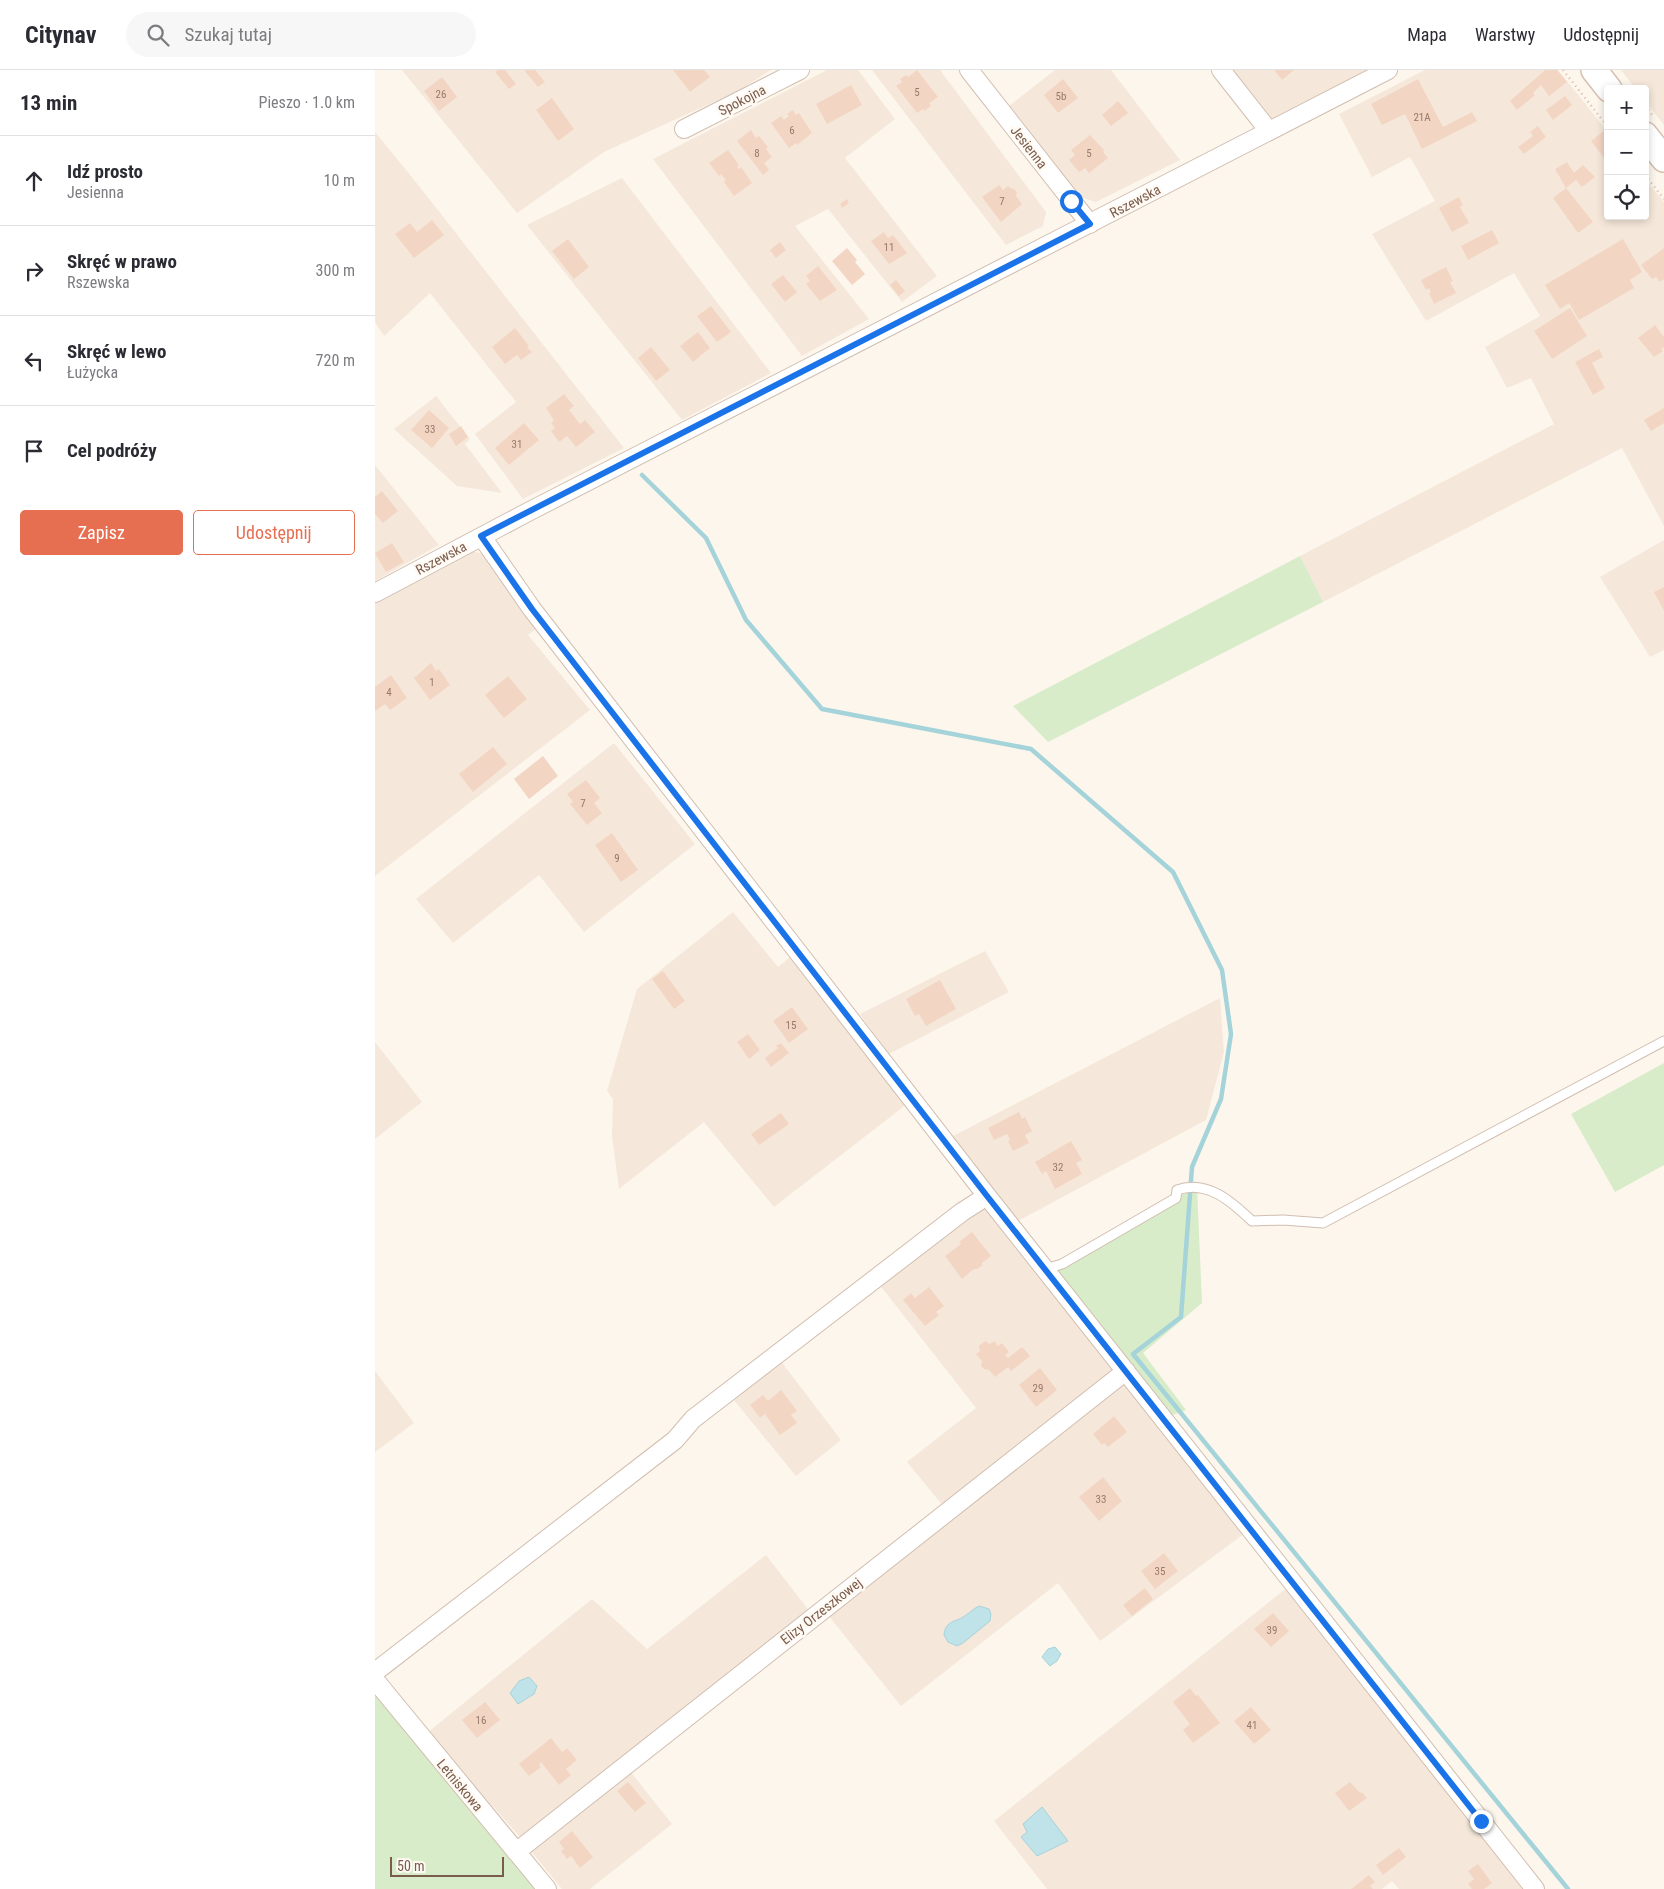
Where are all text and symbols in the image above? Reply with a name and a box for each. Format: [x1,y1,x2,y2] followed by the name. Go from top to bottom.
[126,12,476,57] search box
[25,21,96,49] text: Citynav
[144,21,172,49] icon: search
[184,23,272,46] text: Szukaj tutaj
[1407,24,1447,45] text: Mapa
[1475,24,1535,45] text: Warstwy
[1563,24,1639,45] text: Udostępnij
[716,81,768,119] street label: Spokojna
[1604,85,1649,220] map controls
[1604,85,1649,130] button: +
[914,86,920,99] house number: 5
[436,88,446,101] house number: 26
[1056,90,1066,103] house number: 5b
[20,91,77,115] text: 13 min
[259,93,355,112] text: Pieszo · 1.0 km
[1413,111,1431,124] house number: 21A
[1007,122,1051,172] street label: Jesienna
[789,124,795,137] house number: 6
[1604,130,1649,175] button: −
[754,147,760,160] house number: 8
[1086,147,1092,160] house number: 5
[67,160,143,183] text: Idź prosto
[20,167,48,195] icon: ahead
[323,171,355,190] text: 10 m
[1604,175,1649,220] button: locate
[1107,181,1163,221] street label: Rszewska
[67,183,124,202] text: Jesienna
[1060,190,1083,213] route start
[999,195,1005,208] house number: 7
[884,241,894,254] house number: 11
[67,250,177,273] text: Skręć w prawo
[20,257,48,285] icon: right
[316,261,355,280] text: 300 m
[67,273,130,292] text: Rszewska
[67,340,166,363] text: Skręć w lewo
[20,347,48,375] icon: left
[316,351,355,370] text: 720 m
[67,363,118,382] text: Łużycka
[425,423,435,436] house number: 33
[20,437,48,465] icon: arrive
[512,438,522,451] house number: 31
[67,439,157,462] text: Cel podróży
[20,510,183,555] button: Zapisz
[193,510,355,555] button: Udostępnij
[413,538,469,578] street label: Rszewska
[429,676,435,689] house number: 1
[386,686,392,699] house number: 4
[580,797,586,810] house number: 7
[614,852,620,865] house number: 9
[786,1019,796,1032] house number: 15
[1053,1161,1063,1174] house number: 32
[1033,1382,1043,1395] house number: 29
[1096,1493,1106,1506] house number: 33
[1155,1565,1165,1578] house number: 35
[777,1574,865,1648] street label: Elizy Orzeszkowej
[1267,1624,1277,1637] house number: 39
[476,1714,486,1727] house number: 16
[1247,1719,1257,1732] house number: 41
[434,1756,486,1814] street label: Letniskowa
[1470,1810,1493,1833] route end
[390,1854,504,1877] scale bar
[397,1858,425,1874] text: 50 m

